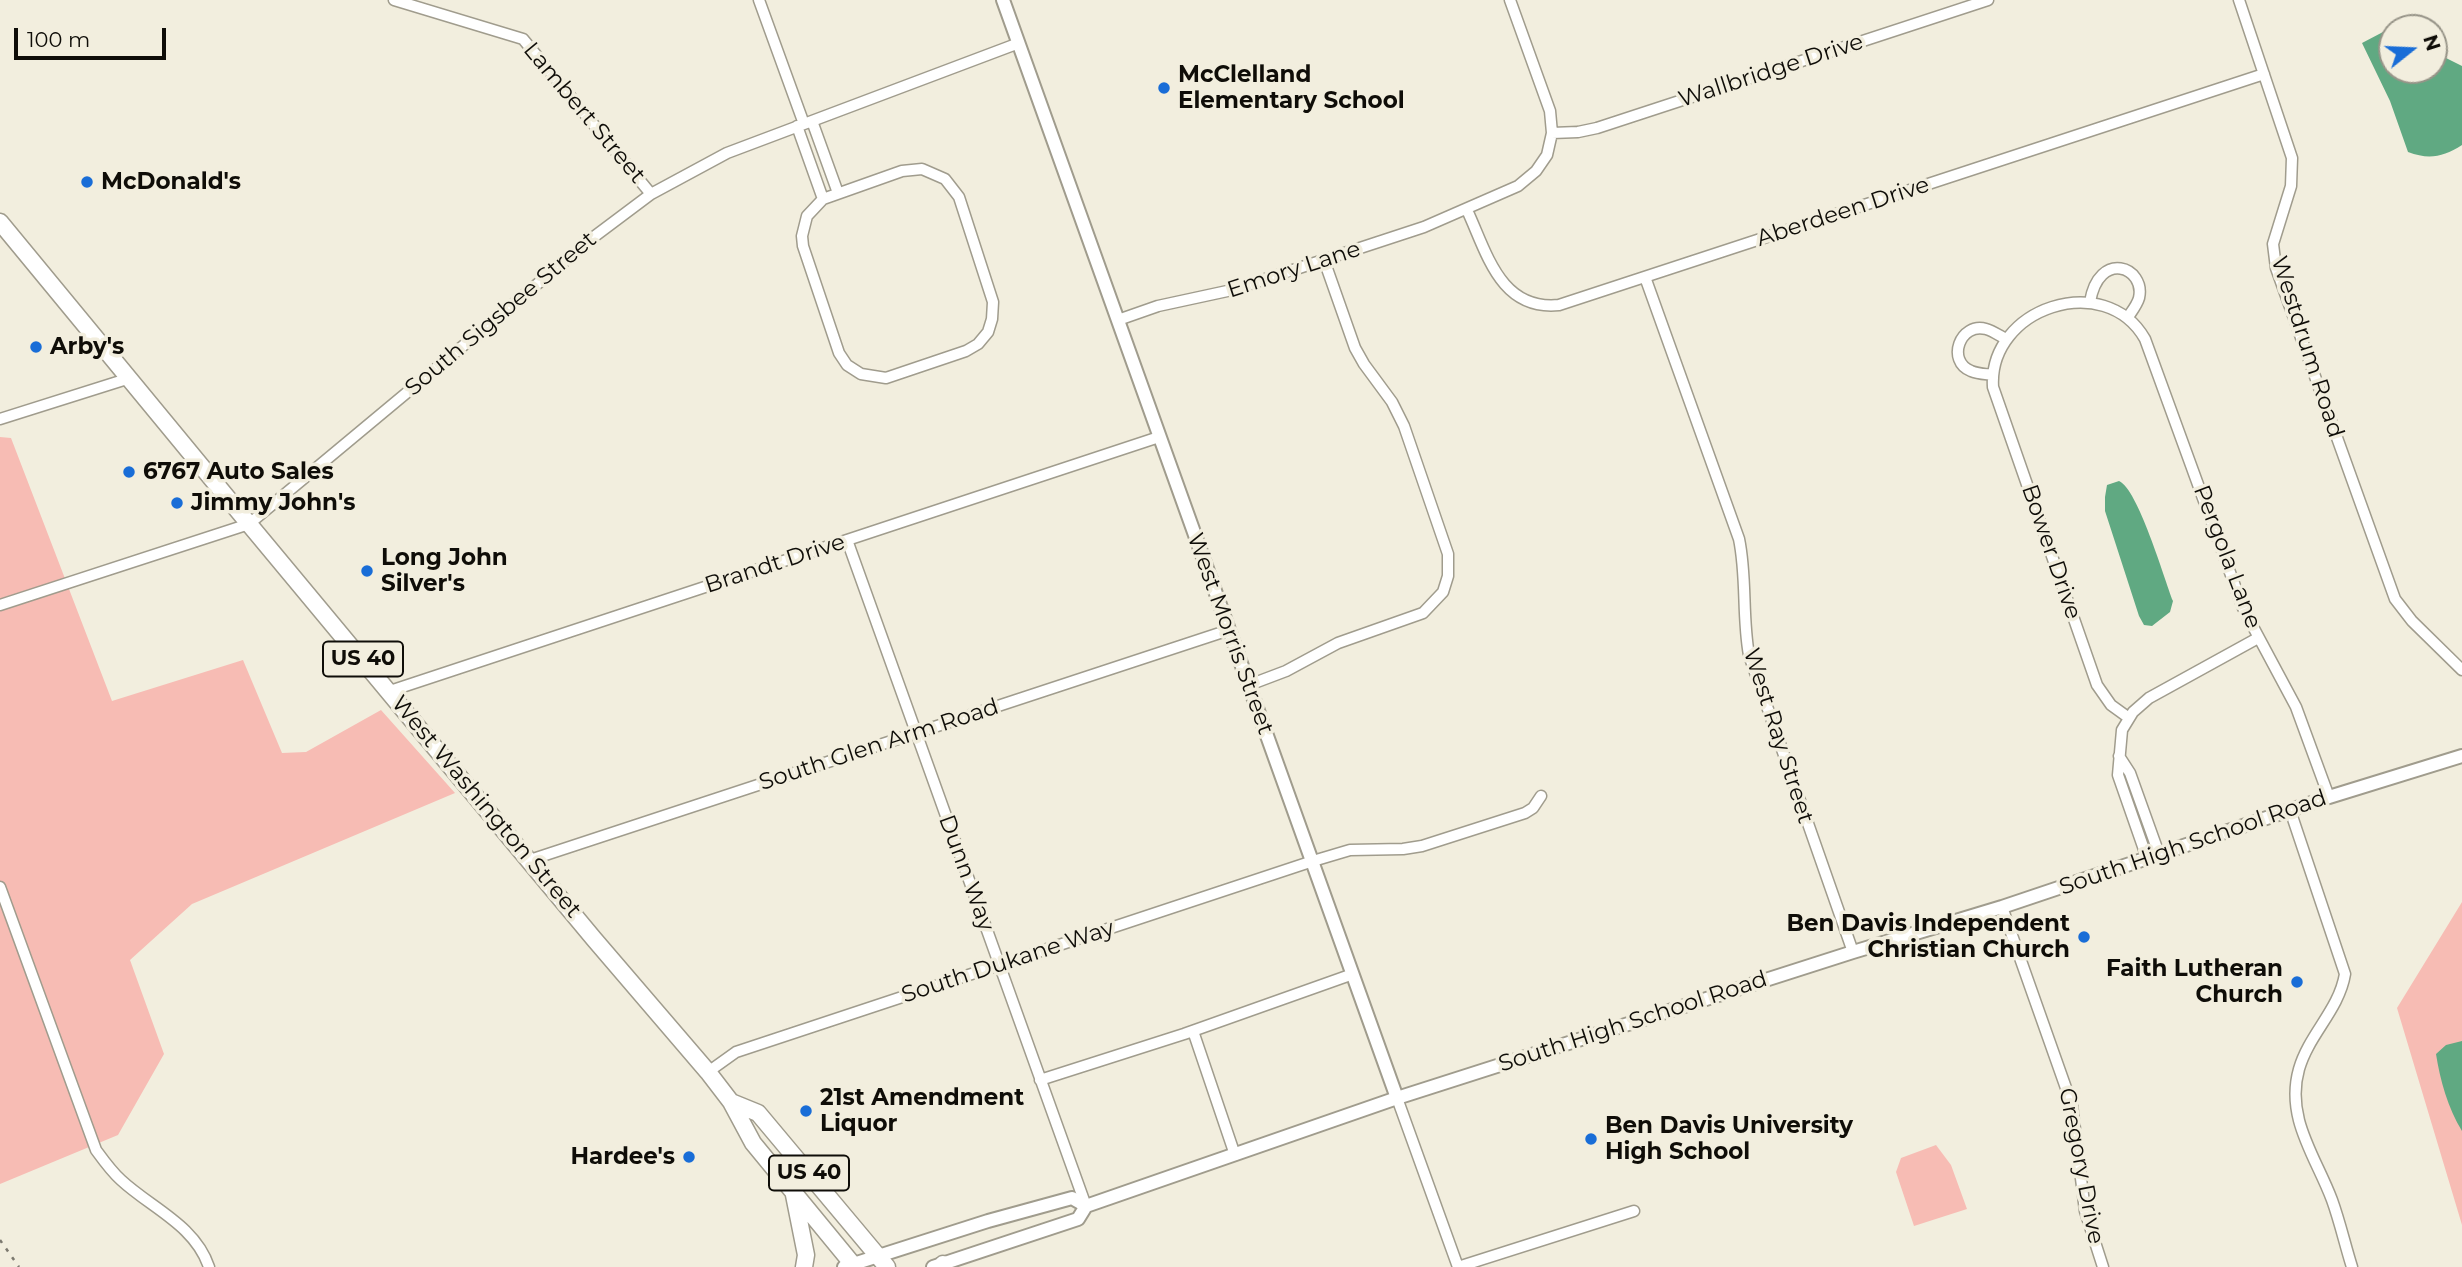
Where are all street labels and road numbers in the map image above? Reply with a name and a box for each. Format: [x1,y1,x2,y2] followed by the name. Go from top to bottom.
[1675,28,1867,114] street label: Wallbridge Drive
[517,37,651,189] street label: Lambert Street
[1753,171,1933,253] street label: Aberdeen Drive
[400,226,602,402] street label: South Sigsbee Street
[1224,236,1364,304] street label: Emory Lane
[2265,253,2349,441] street label: Westdrum Road
[2015,481,2087,623] street label: Bower Drive
[2187,481,2267,633] street label: Pergola Lane
[701,528,849,600] street label: Brandt Drive
[1181,530,1279,738] street label: West Morris Street
[323,642,403,676] road number: US 40
[1737,645,1819,827] street label: West Ray Street
[385,690,587,924] street label: West Washington Street
[756,693,1002,797] street label: South Glen Arm Road
[2056,784,2330,902] street label: South High School Road
[932,811,1000,935] street label: Dunn Way
[898,915,1118,1009] street label: South Dukane Way
[1495,965,1771,1079] street label: South High School Road
[2052,1086,2110,1246] street label: Gregory Drive
[769,1156,849,1190] road number: US 40

